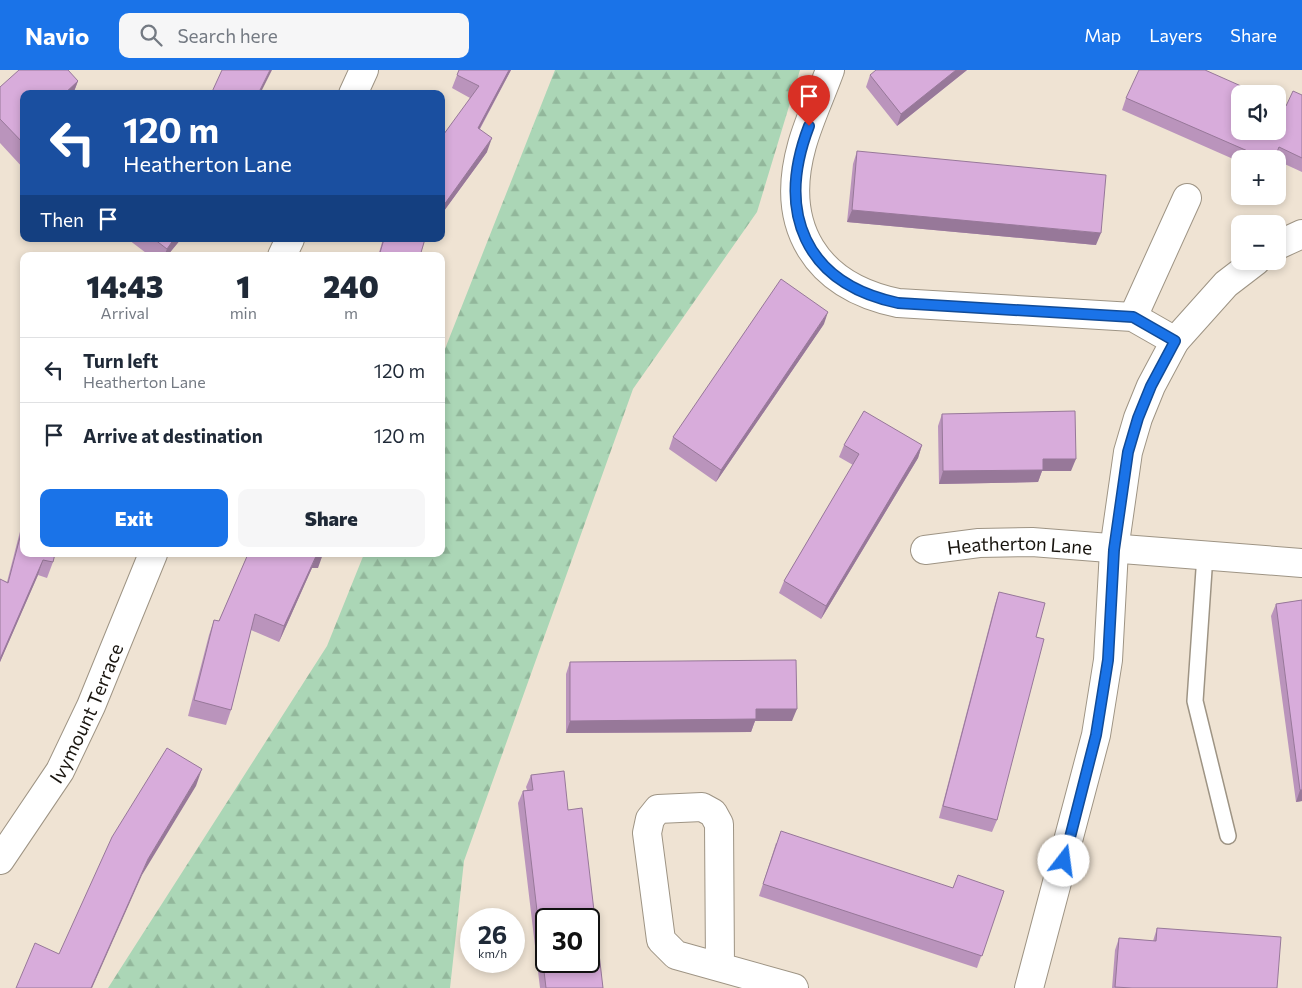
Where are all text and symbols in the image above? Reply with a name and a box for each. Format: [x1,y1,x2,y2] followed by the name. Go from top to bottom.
[119,13,469,58] search box
[25,21,89,50] text: Navio
[137,21,165,49] icon: search
[177,24,278,47] text: Search here
[1084,24,1121,46] text: Map
[1149,24,1202,46] text: Layers
[1230,24,1277,46] text: Share
[788,75,830,126] pin
[795,82,823,110] icon: arrive
[1231,85,1286,270] map controls
[1231,85,1286,140] button: sound
[123,107,219,150] text: 120 m
[40,110,105,175] icon: left
[123,150,292,177] text: Heatherton Lane
[1231,150,1286,205] button: +
[94,205,122,233] icon: arrive
[40,208,84,231] text: Then
[1231,215,1286,270] button: −
[86,267,164,304] text: 14:43
[236,267,250,304] text: 1
[323,267,379,304] text: 240
[101,303,149,322] text: Arrival
[230,303,257,322] text: min
[344,303,358,322] text: m
[83,349,158,372] text: Turn left
[40,356,68,384] icon: left
[374,359,425,382] text: 120 m
[83,372,206,391] text: Heatherton Lane
[40,421,68,449] icon: arrive
[83,424,263,447] text: Arrive at destination
[374,424,425,447] text: 120 m
[40,489,228,547] button: Exit
[238,489,425,547] button: Share
[945,530,1093,559] street label: Heatherton Lane
[44,640,127,787] street label: Ivymount Terrace
[1037,834,1089,886] position arrow
[535,908,600,973] speed limit sign: 30
[478,919,507,949] text: 26
[478,946,507,960] text: km/h

